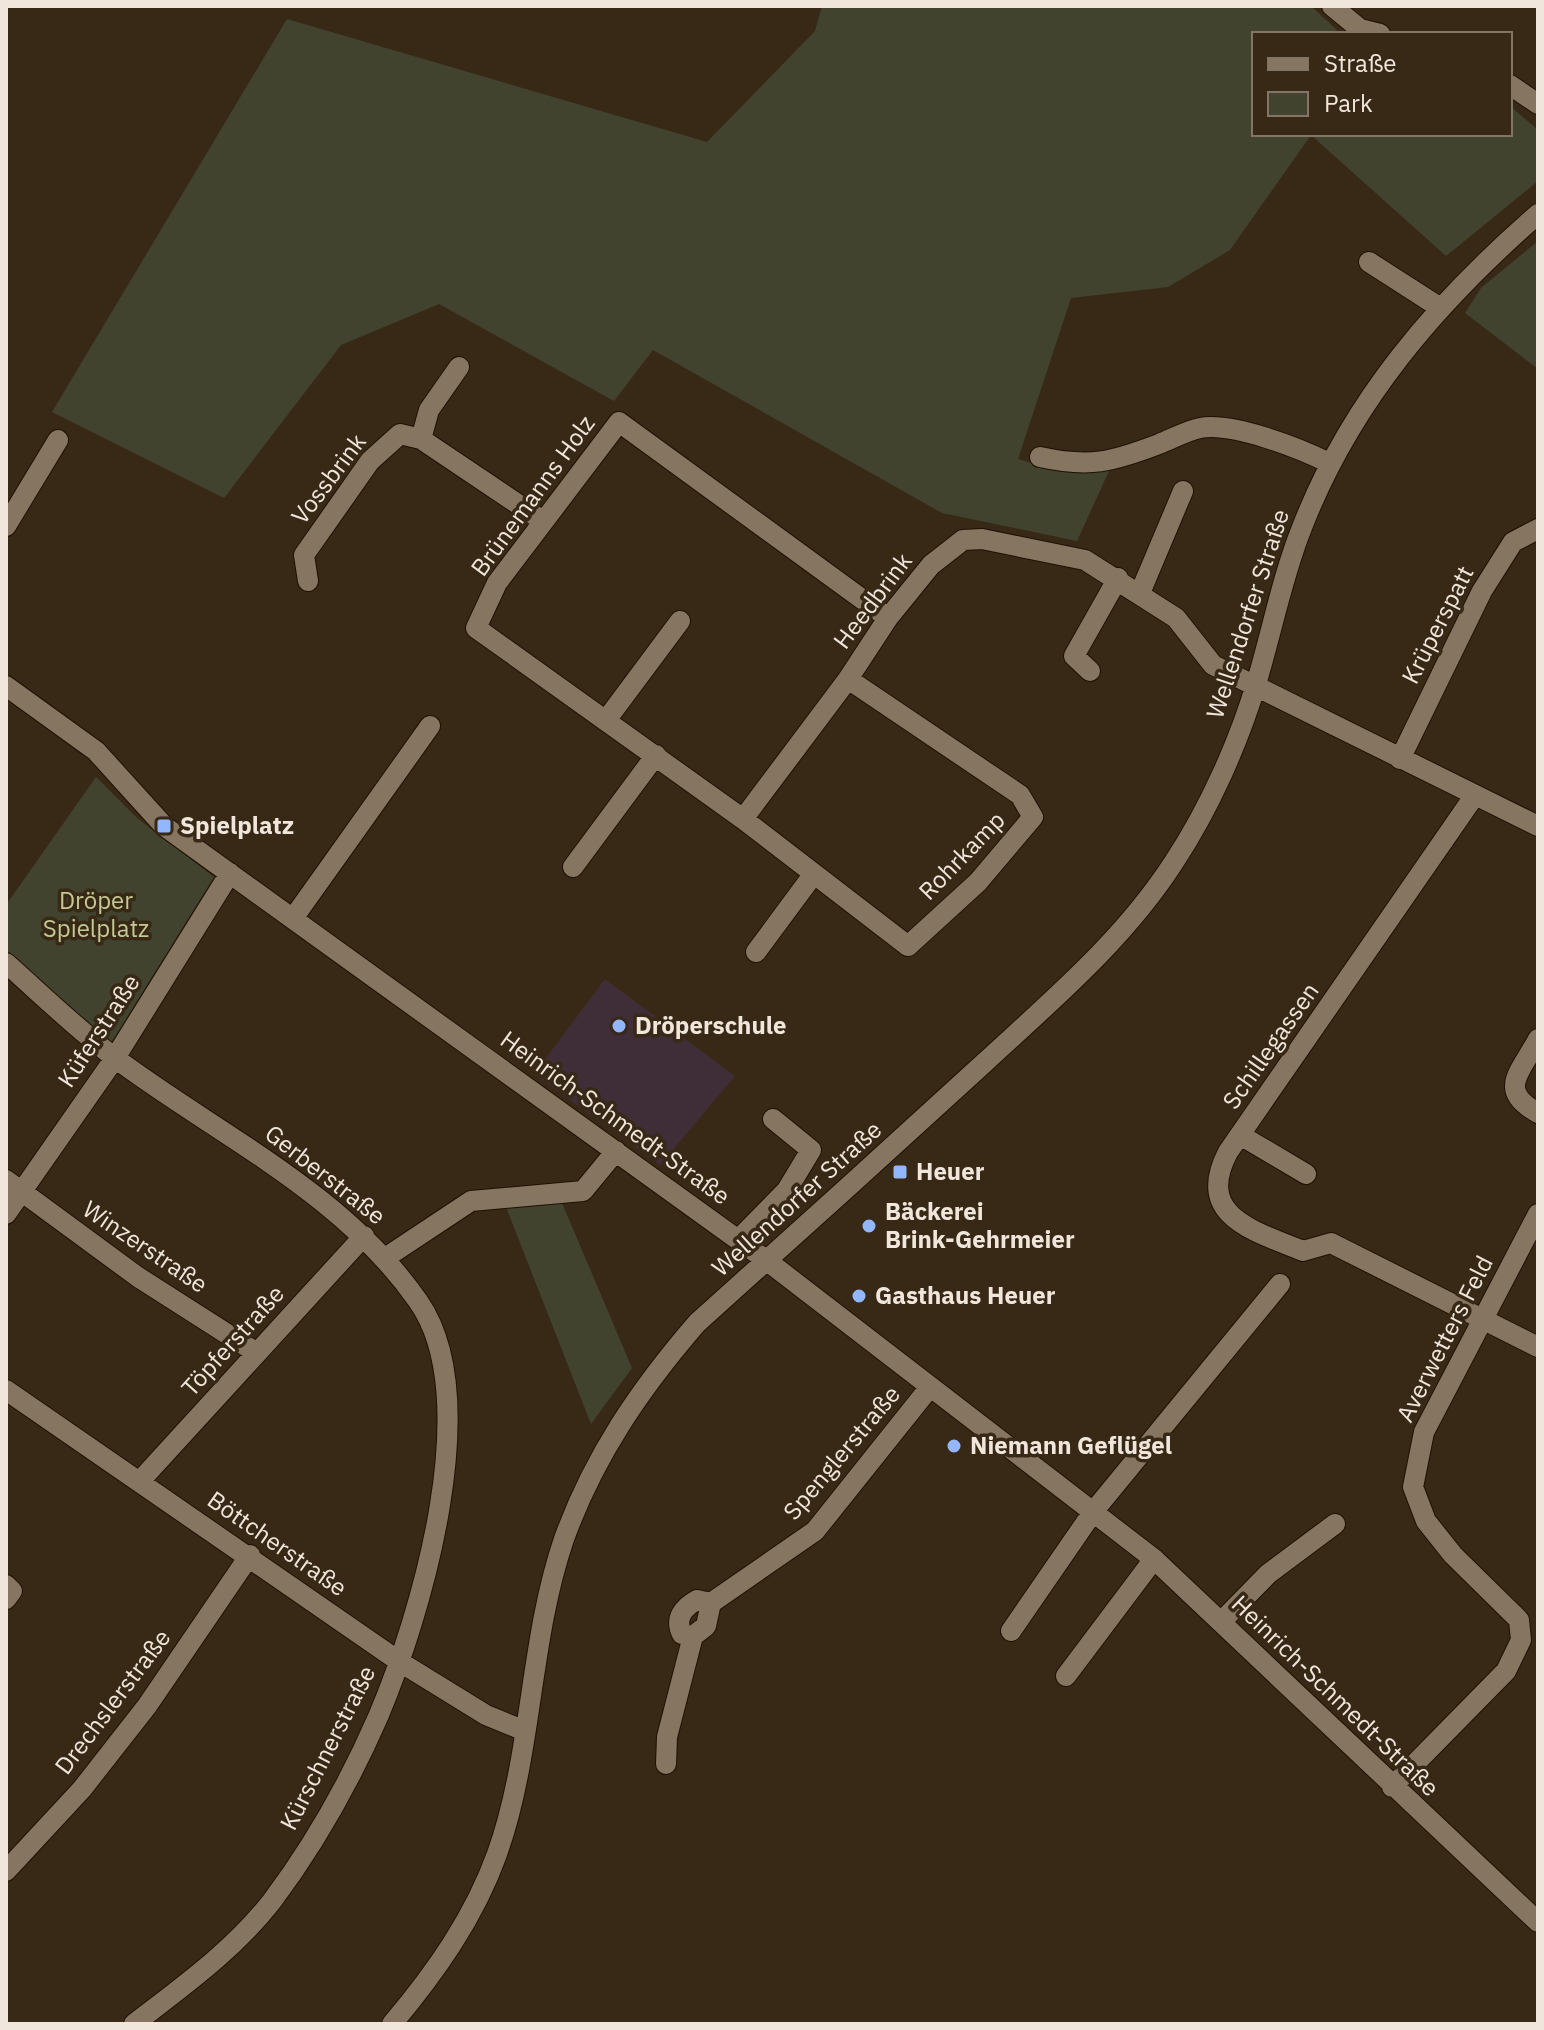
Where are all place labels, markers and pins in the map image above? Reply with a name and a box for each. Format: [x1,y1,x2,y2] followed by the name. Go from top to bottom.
[180,809,294,841] place label: Spielplatz
[155,817,173,835] marker: Spielplatz
[635,1009,787,1041] place label: Dröperschule
[610,1017,628,1035] marker: Dröperschule
[916,1155,985,1187] place label: Heuer
[891,1163,909,1181] marker: Heuer
[885,1195,1075,1255] place label: Bäckerei Brink-Gehrmeier
[860,1217,878,1235] marker: Bäckerei Brink-Gehrmeier
[875,1279,1056,1311] place label: Gasthaus Heuer
[850,1287,868,1305] marker: Gasthaus Heuer
[970,1429,1172,1461] place label: Niemann Geflügel
[945,1437,963,1455] marker: Niemann Geflügel

